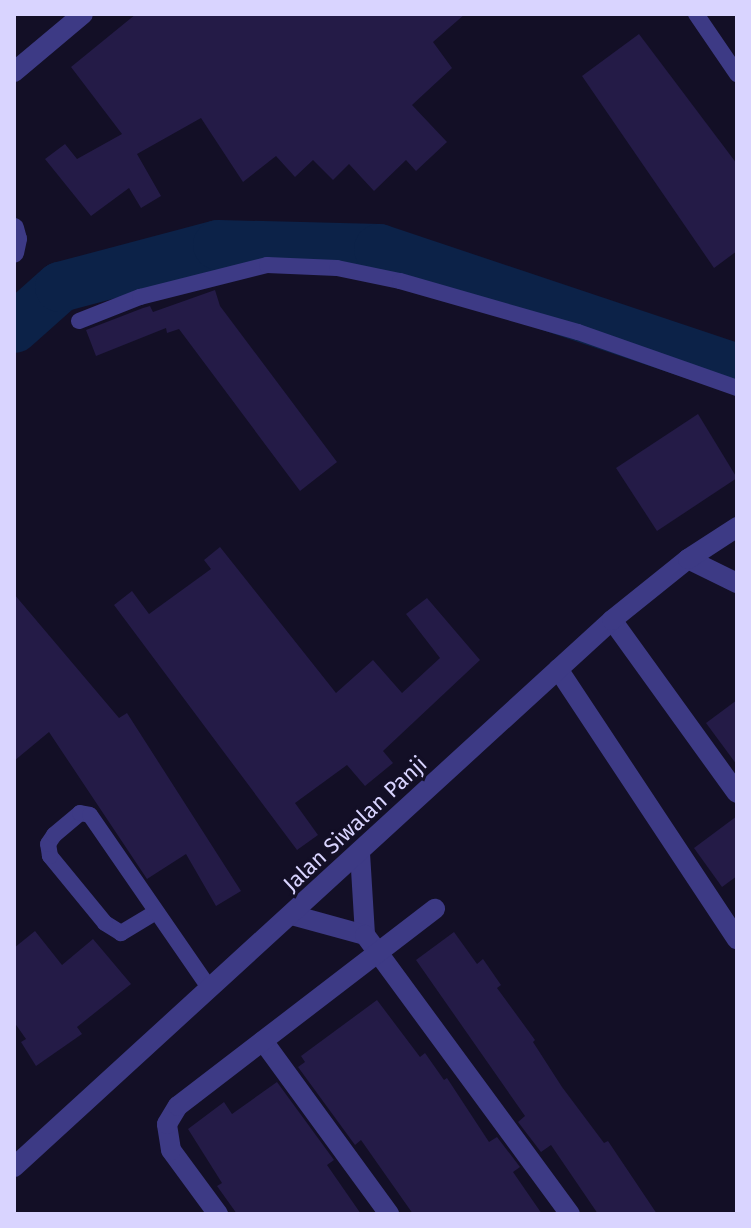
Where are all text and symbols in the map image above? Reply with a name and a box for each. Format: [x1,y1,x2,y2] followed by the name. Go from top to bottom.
[278,751,432,897] street label: Jalan Siwalan Panji

